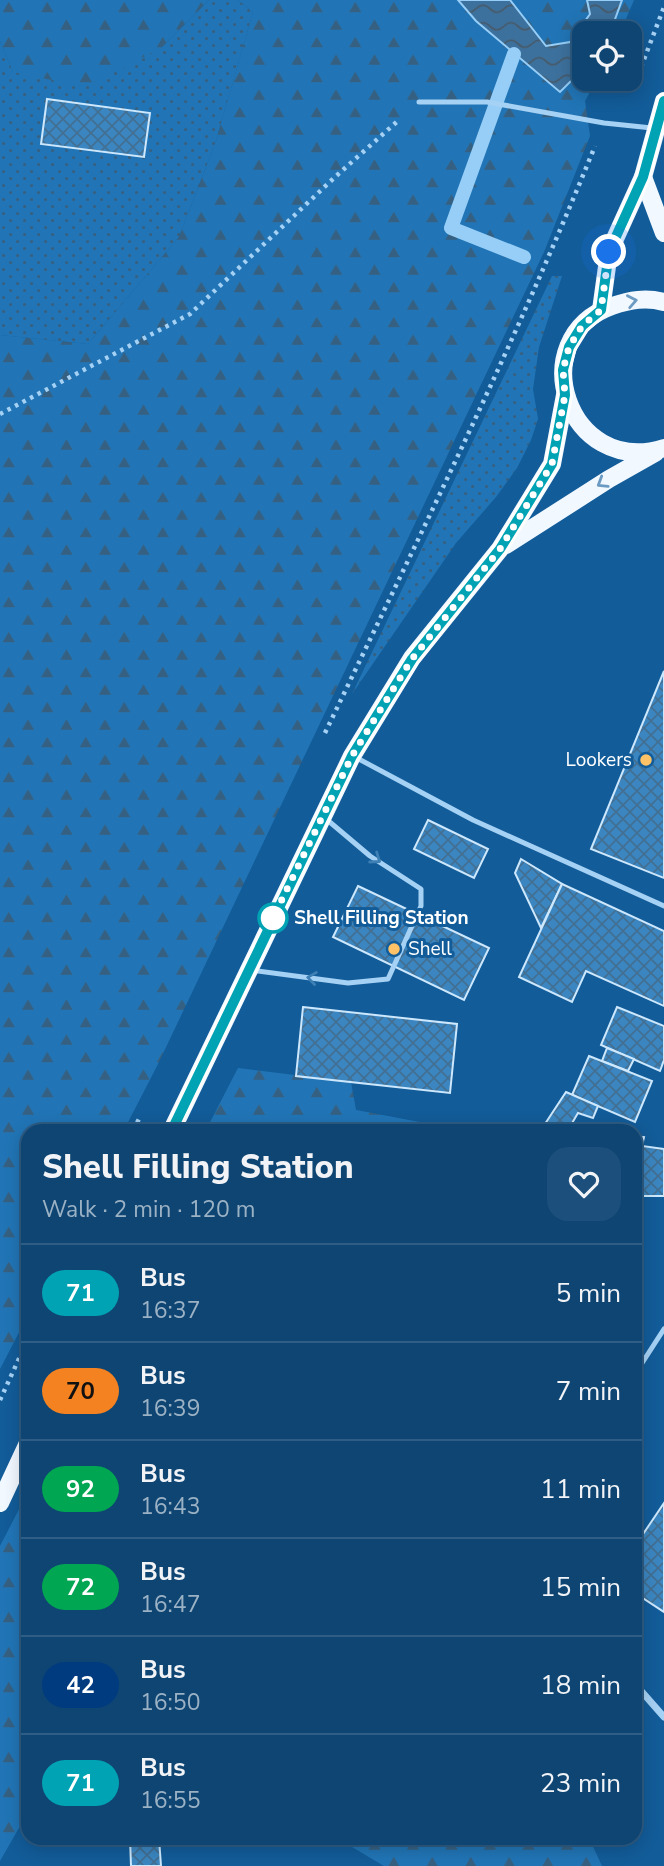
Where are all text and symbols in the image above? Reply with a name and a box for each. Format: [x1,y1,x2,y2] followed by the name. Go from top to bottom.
[572,21,642,91] map controls
[572,21,642,91] button: locate
[591,234,626,269] your location
[626,294,638,309] one-way arrow
[597,474,610,487] one-way arrow
[565,747,632,773] place label: Lookers
[638,752,654,768] marker: Lookers
[368,851,381,864] one-way arrow
[258,903,288,933] marker: Shell Filling Station
[294,905,469,931] place label: Shell Filling Station
[408,936,452,962] place label: Shell
[386,941,402,957] marker: Shell
[306,971,318,986] one-way arrow
[42,1145,354,1190] text: Shell Filling Station
[547,1147,621,1221] button: heart
[42,1194,255,1225] text: Walk · 2 min · 120 m
[140,1260,186,1295] text: Bus
[556,1276,621,1311] text: 5 min
[66,1277,95,1309] text: 71
[140,1295,200,1326] text: 16:37
[140,1358,186,1393] text: Bus
[556,1374,621,1409] text: 7 min
[66,1375,95,1407] text: 70
[140,1393,200,1424] text: 16:39
[140,1456,186,1491] text: Bus
[540,1472,621,1507] text: 11 min
[66,1473,95,1505] text: 92
[140,1491,200,1522] text: 16:43
[140,1554,186,1589] text: Bus
[540,1570,621,1605] text: 15 min
[66,1571,95,1603] text: 72
[140,1589,200,1620] text: 16:47
[140,1652,186,1687] text: Bus
[540,1668,621,1703] text: 18 min
[66,1669,95,1701] text: 42
[140,1687,200,1718] text: 16:50
[140,1750,186,1785] text: Bus
[540,1766,621,1801] text: 23 min
[66,1767,95,1799] text: 71
[140,1785,200,1816] text: 16:55

